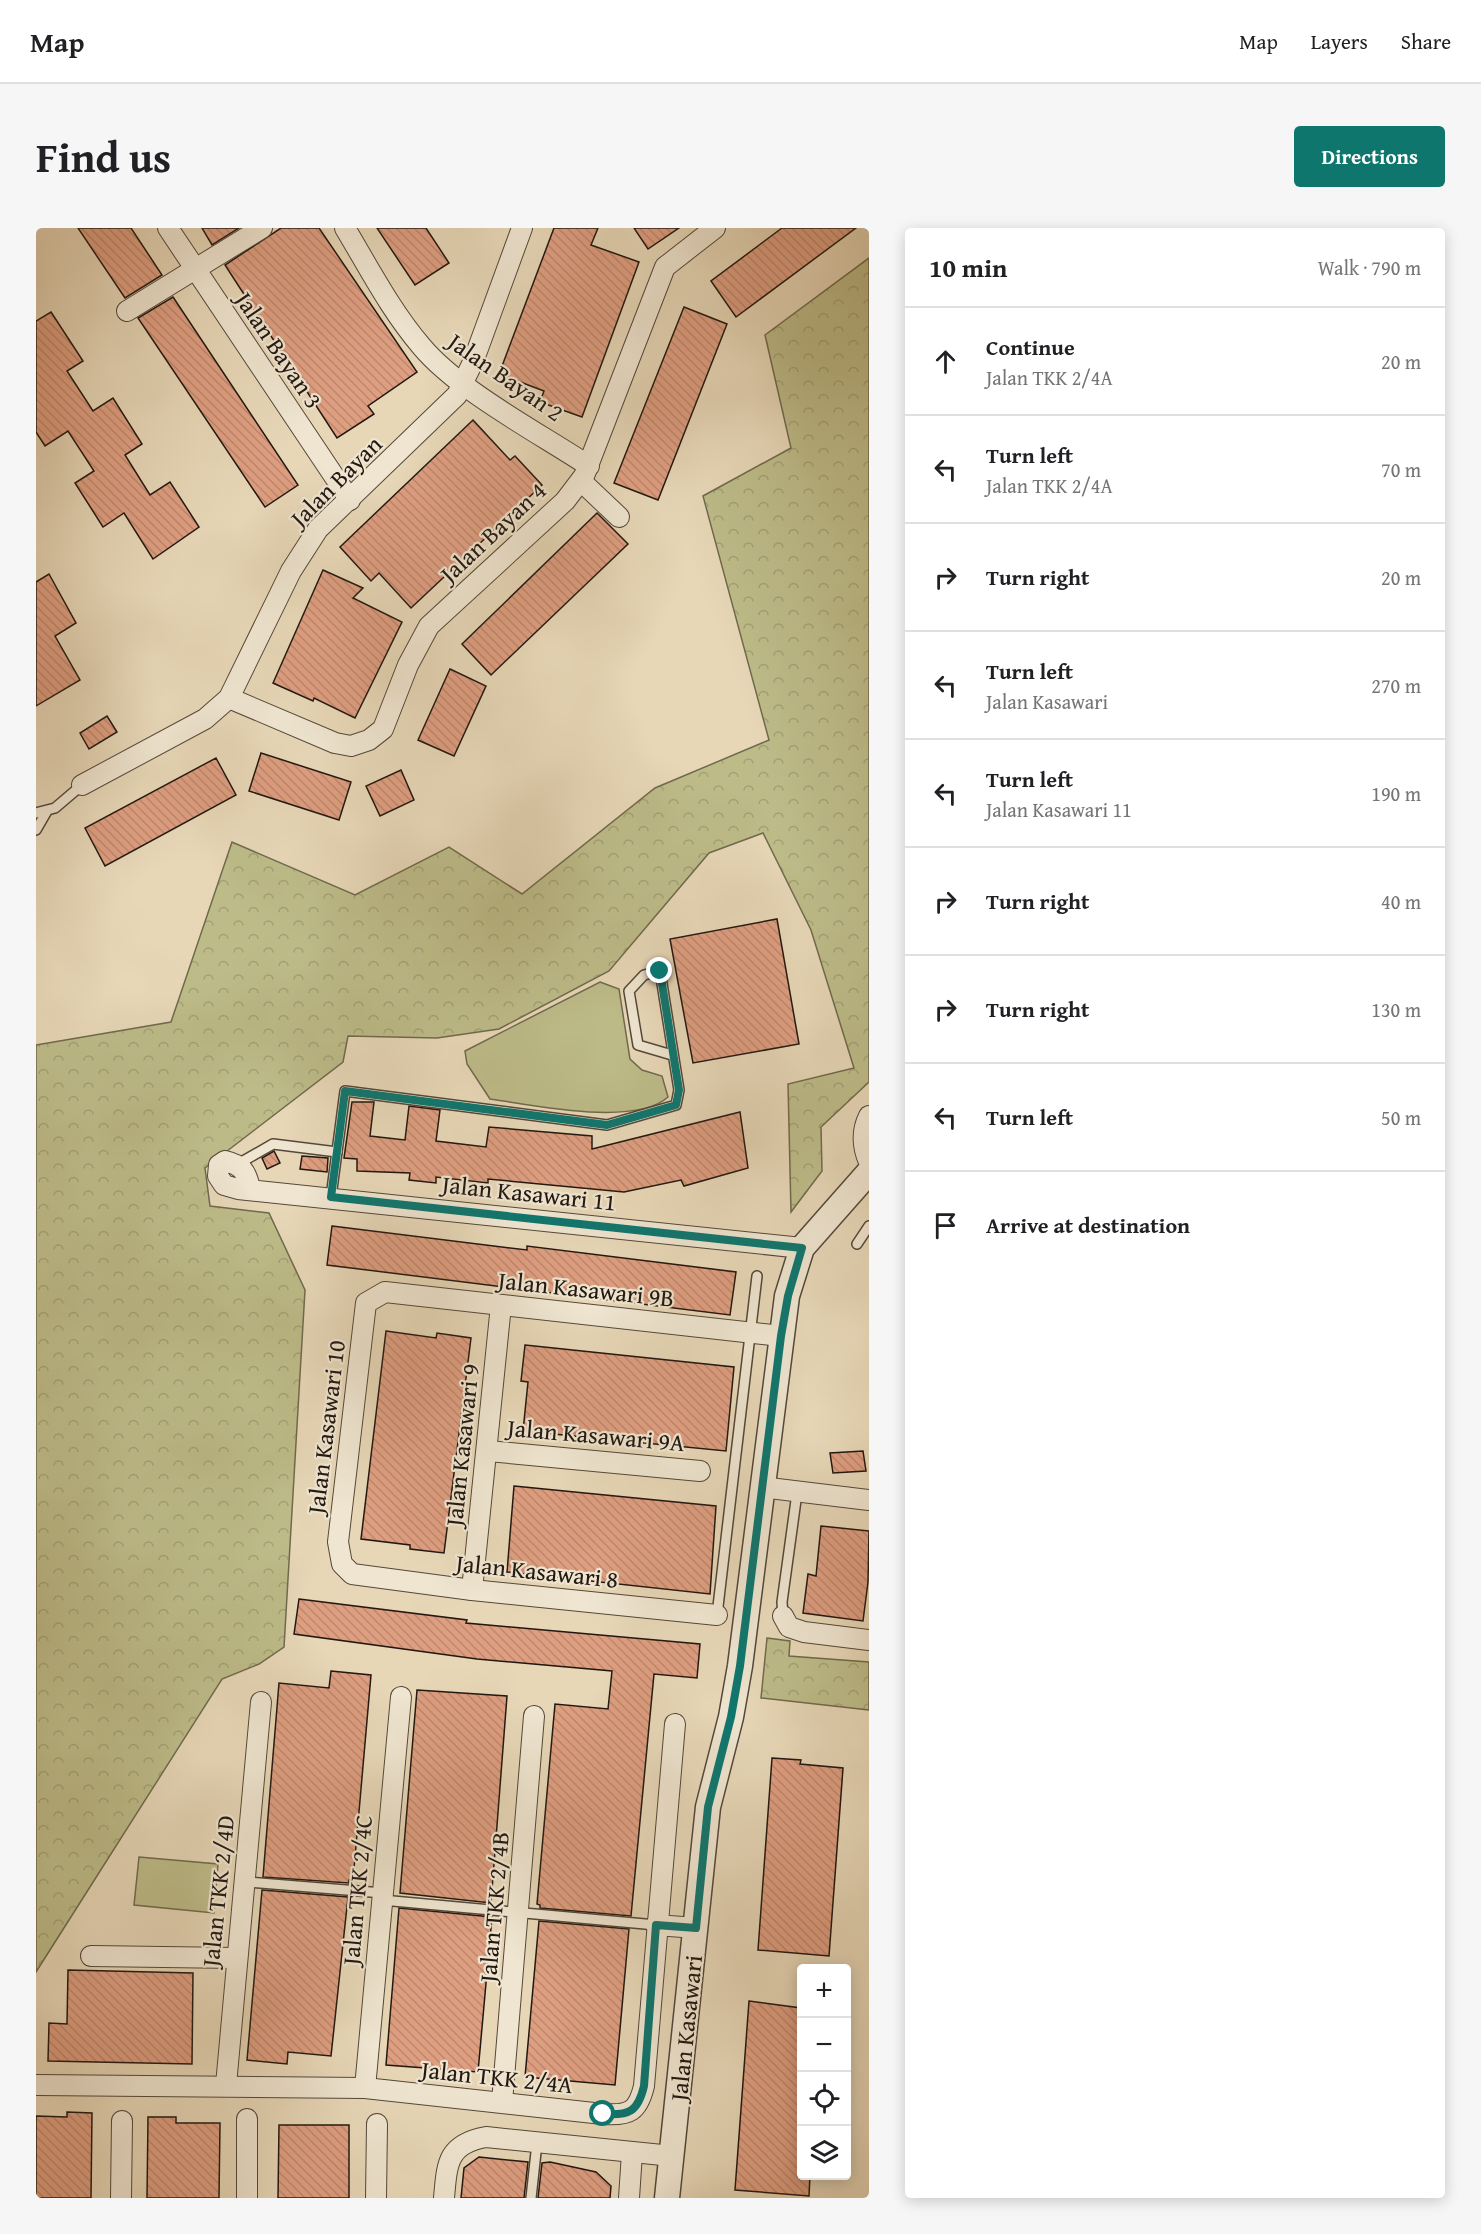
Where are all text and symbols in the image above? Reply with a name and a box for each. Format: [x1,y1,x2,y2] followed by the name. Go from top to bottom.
[30,21,84,62] text: Map
[1239,26,1278,57] text: Map
[1311,26,1368,57] text: Layers
[1401,26,1451,57] text: Share
[36,126,171,187] text: Find us
[1294,126,1445,187] button: Directions
[929,248,1007,287] text: 10 min
[1318,253,1421,282] text: Walk · 790 m
[225,282,331,415] street label: Jalan Bayan 3
[439,323,571,430] street label: Jalan Bayan 2
[986,331,1075,363] text: Continue
[929,345,962,378] icon: ahead
[1381,347,1421,376] text: 20 m
[986,363,1113,392] text: Jalan TKK 2/4A
[280,427,390,537] street label: Jalan Bayan
[986,439,1073,471] text: Turn left
[929,453,962,486] icon: left
[1381,455,1421,484] text: 70 m
[986,471,1113,500] text: Jalan TKK 2/4A
[430,474,554,593] street label: Jalan Bayan 4
[929,561,962,594] icon: right
[986,561,1089,593] text: Turn right
[1381,563,1421,592] text: 20 m
[986,655,1073,687] text: Turn left
[929,669,962,702] icon: left
[1371,671,1421,700] text: 270 m
[986,687,1108,716] text: Jalan Kasawari
[986,763,1073,795] text: Turn left
[929,777,962,810] icon: left
[1371,779,1421,808] text: 190 m
[986,795,1132,824] text: Jalan Kasawari 11
[929,885,962,918] icon: right
[986,885,1089,917] text: Turn right
[1381,887,1421,916] text: 40 m
[646,957,672,983] route end
[929,993,962,1026] icon: right
[986,993,1089,1025] text: Turn right
[1371,995,1421,1024] text: 130 m
[929,1101,962,1134] icon: left
[986,1101,1073,1133] text: Turn left
[1381,1103,1421,1132] text: 50 m
[437,1166,618,1220] street label: Jalan Kasawari 11
[929,1209,962,1242] icon: arrive
[986,1209,1190,1241] text: Arrive at destination
[493,1262,676,1316] street label: Jalan Kasawari 9B
[298,1338,354,1519] street label: Jalan Kasawari 10
[436,1362,488,1531] street label: Jalan Kasawari 9
[503,1410,687,1460] street label: Jalan Kasawari 9A
[451,1545,620,1597] street label: Jalan Kasawari 8
[192,1814,243,1971] street label: Jalan TKK 2/4D
[333,1814,381,1969] street label: Jalan TKK 2/4C
[470,1830,518,1987] street label: Jalan TKK 2/4B
[661,1953,711,2106] street label: Jalan Kasawari
[797,1964,851,2180] map controls
[797,1964,851,2018] button: +
[797,2018,851,2072] button: −
[417,2051,575,2102] street label: Jalan TKK 2/4A
[797,2072,851,2126] button: locate
[589,2100,615,2126] route start
[797,2126,851,2180] button: layers

